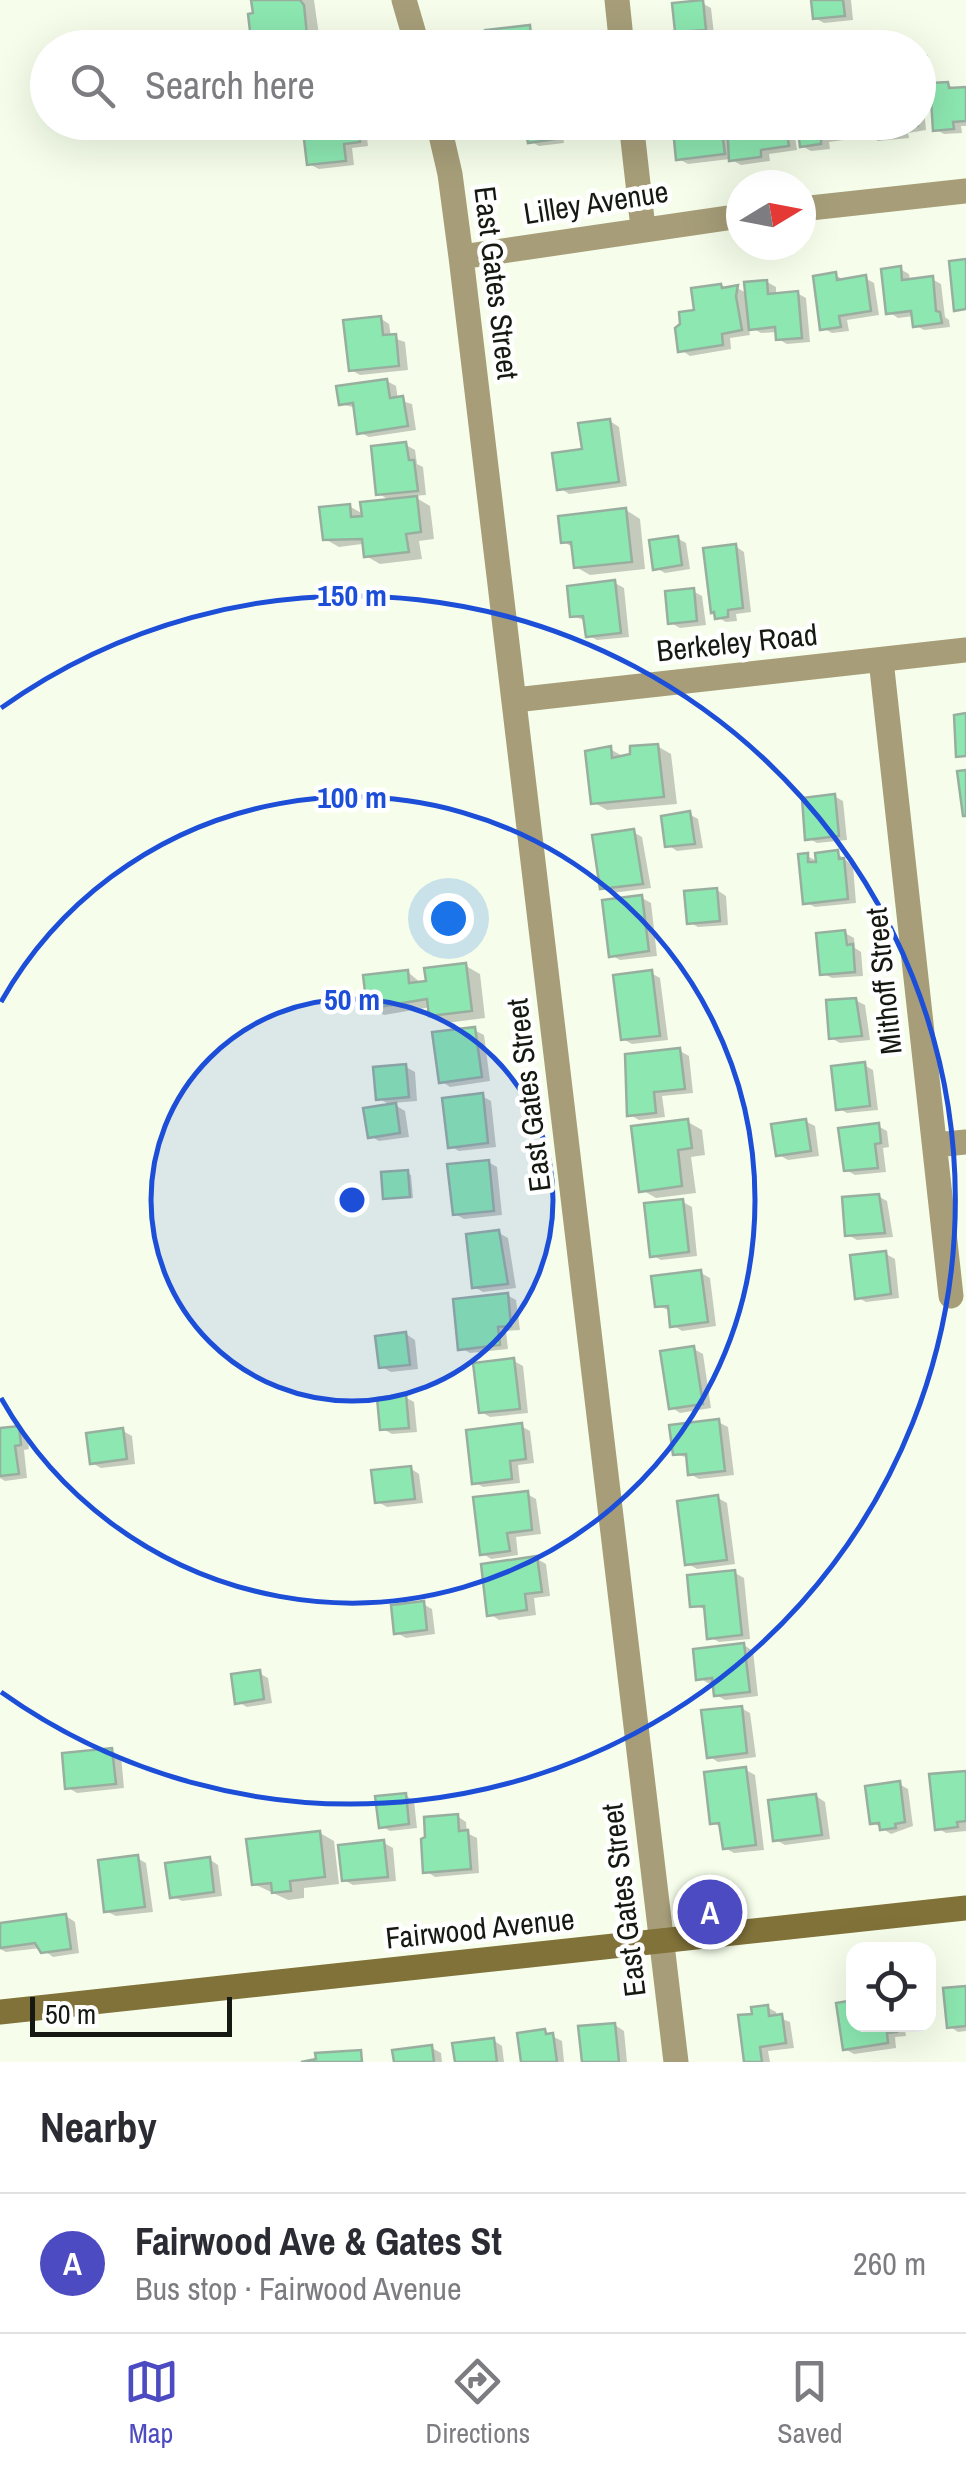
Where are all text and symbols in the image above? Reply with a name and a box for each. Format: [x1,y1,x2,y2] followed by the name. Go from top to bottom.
[30,30,936,140] search box
[65,58,120,113] icon: search
[145,60,315,111] text: Search here
[726,170,816,260] north arrow
[521,171,671,233] street label: Lilley Avenue
[465,184,529,382] street label: East Gates Street
[317,575,387,615] text: 150 m
[655,614,819,670] street label: Berkeley Road
[317,777,387,817] text: 100 m
[423,893,474,944] your location
[855,906,911,1056] street label: Mithoff Street
[324,979,380,1019] text: 50 m
[496,996,560,1194] street label: East Gates Street
[334,1182,370,1218] centre of rings
[591,1801,655,1999] street label: East Gates Street
[678,1874,742,1950] pin: A
[383,1898,576,1958] street label: Fairwood Avenue
[846,1942,936,2032] map controls
[846,1942,936,2032] button: locate
[30,1992,232,2036] scale bar
[45,1995,96,2033] text: 50 m
[40,2099,157,2155] text: Nearby
[135,2216,502,2267] text: Fairwood Ave & Gates St
[63,2242,82,2285] text: A
[853,2242,926,2285] text: 260 m
[135,2267,462,2310] text: Bus stop · Fairwood Avenue
[124,2354,179,2452] tab: Map
[426,2354,530,2452] tab: Directions
[777,2354,842,2452] tab: Saved

